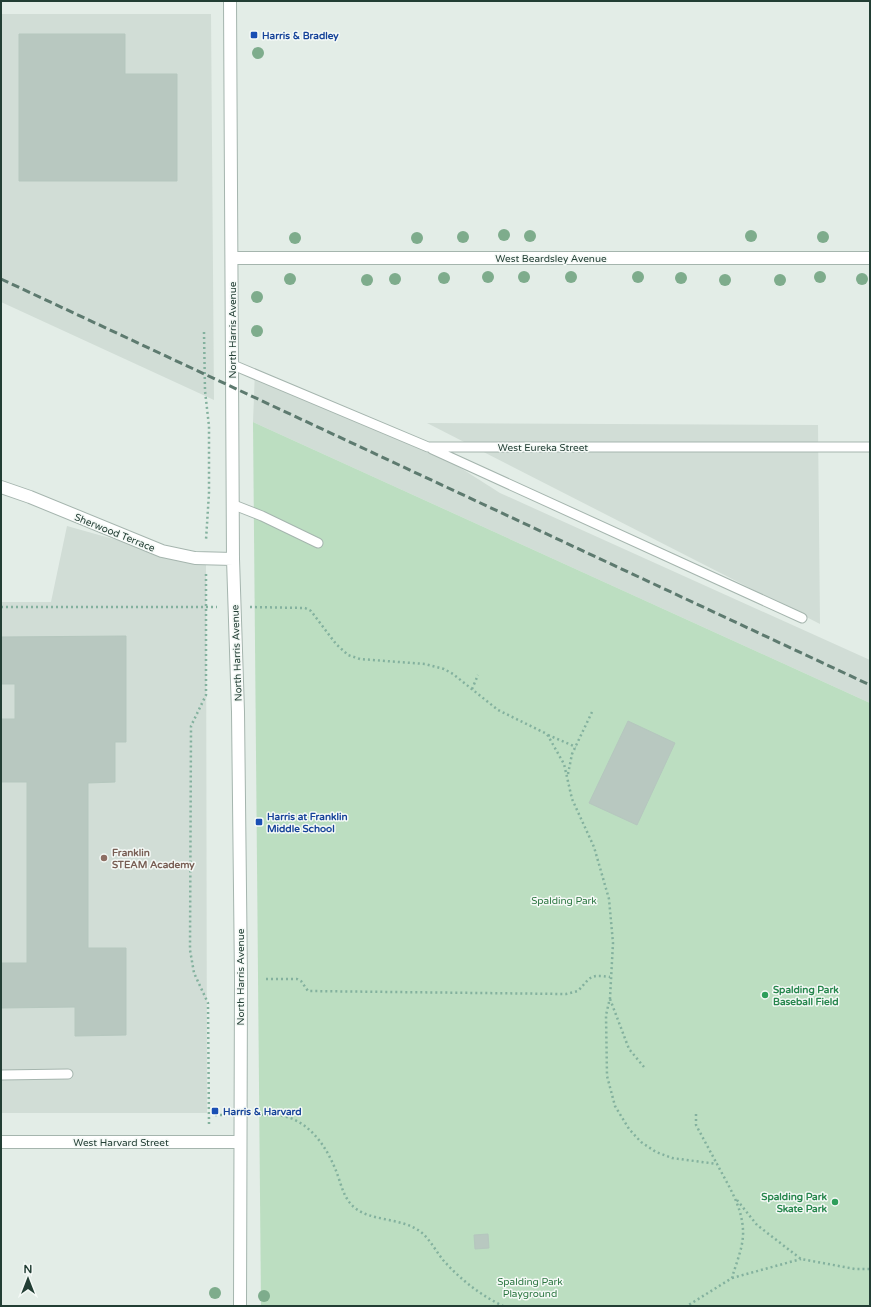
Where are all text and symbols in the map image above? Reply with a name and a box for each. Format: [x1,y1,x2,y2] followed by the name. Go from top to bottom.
[249,30,259,40] marker: Harris & Bradley
[262,30,339,42] place label: Harris & Bradley
[495,253,607,265] street label: West Beardsley Avenue
[227,281,239,378] street label: North Harris Avenue
[498,442,588,454] street label: West Eureka Street
[73,511,157,555] street label: Sherwood Terrace
[229,604,245,702] street label: North Harris Avenue
[267,811,348,835] place label: Harris at Franklin Middle School
[254,817,264,827] marker: Harris at Franklin Middle School
[112,847,195,871] place label: Franklin STEAM Academy
[99,853,109,863] marker: Franklin STEAM Academy
[531,895,597,907] park label: Spalding Park
[235,928,247,1025] street label: North Harris Avenue
[773,984,839,1008] place label: Spalding Park Baseball Field
[760,990,770,1000] marker: Spalding Park Baseball Field
[210,1106,220,1116] marker: Harris & Harvard
[223,1106,302,1118] place label: Harris & Harvard
[73,1137,169,1149] street label: West Harvard Street
[761,1191,828,1215] place label: Spalding Park Skate Park
[830,1197,840,1207] marker: Spalding Park Skate Park
[8,1259,48,1299] north arrow
[24,1263,32,1276] text: N
[497,1276,563,1300] park label: Spalding Park Playground

